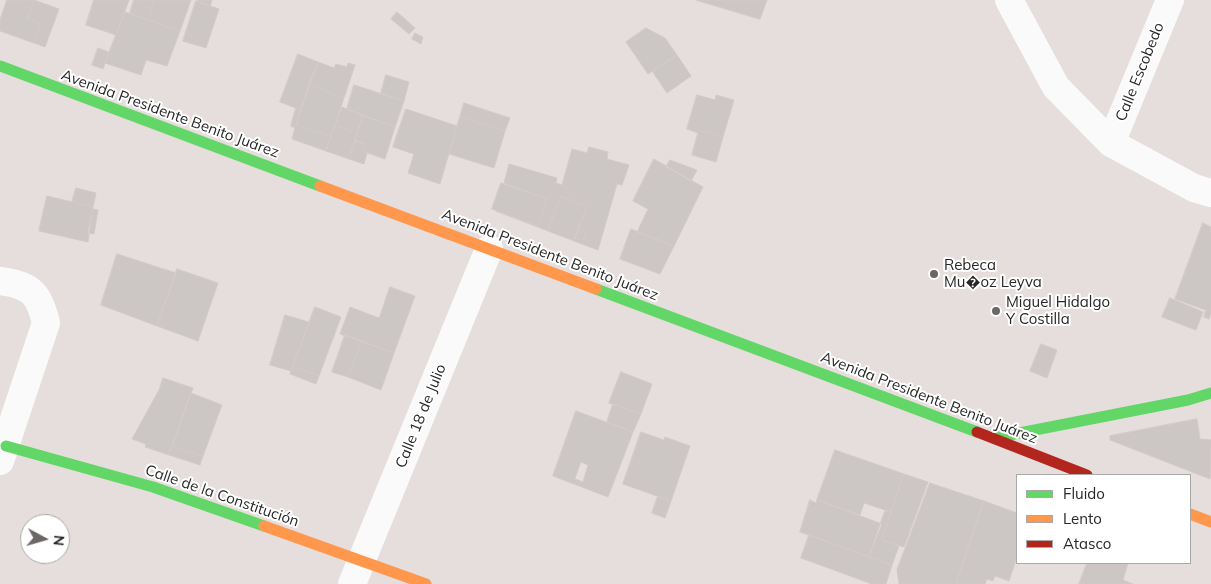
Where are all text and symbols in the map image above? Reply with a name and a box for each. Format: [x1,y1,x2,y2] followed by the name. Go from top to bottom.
[1112,20,1168,124] street label: Calle Escobedo
[59,66,281,162] street label: Avenida Presidente Benito Juárez
[439,205,661,305] street label: Avenida Presidente Benito Juárez
[944,256,1042,291] place label: Rebeca Mu�oz Leyva
[928,268,940,280] marker: Rebeca Mu�oz Leyva
[1006,293,1110,328] place label: Miguel Hidalgo Y Costilla
[990,305,1002,317] marker: Miguel Hidalgo Y Costilla
[818,348,1040,448] street label: Avenida Presidente Benito Juárez
[392,361,450,471] street label: Calle 18 de Julio
[143,461,301,531] street label: Calle de la Constitución
[1016,474,1191,564] legend
[1063,484,1105,503] text: Fluido
[1063,509,1102,528] text: Lento
[20,514,70,564] north arrow
[49,534,68,547] text: N
[1063,534,1111,553] text: Atasco

